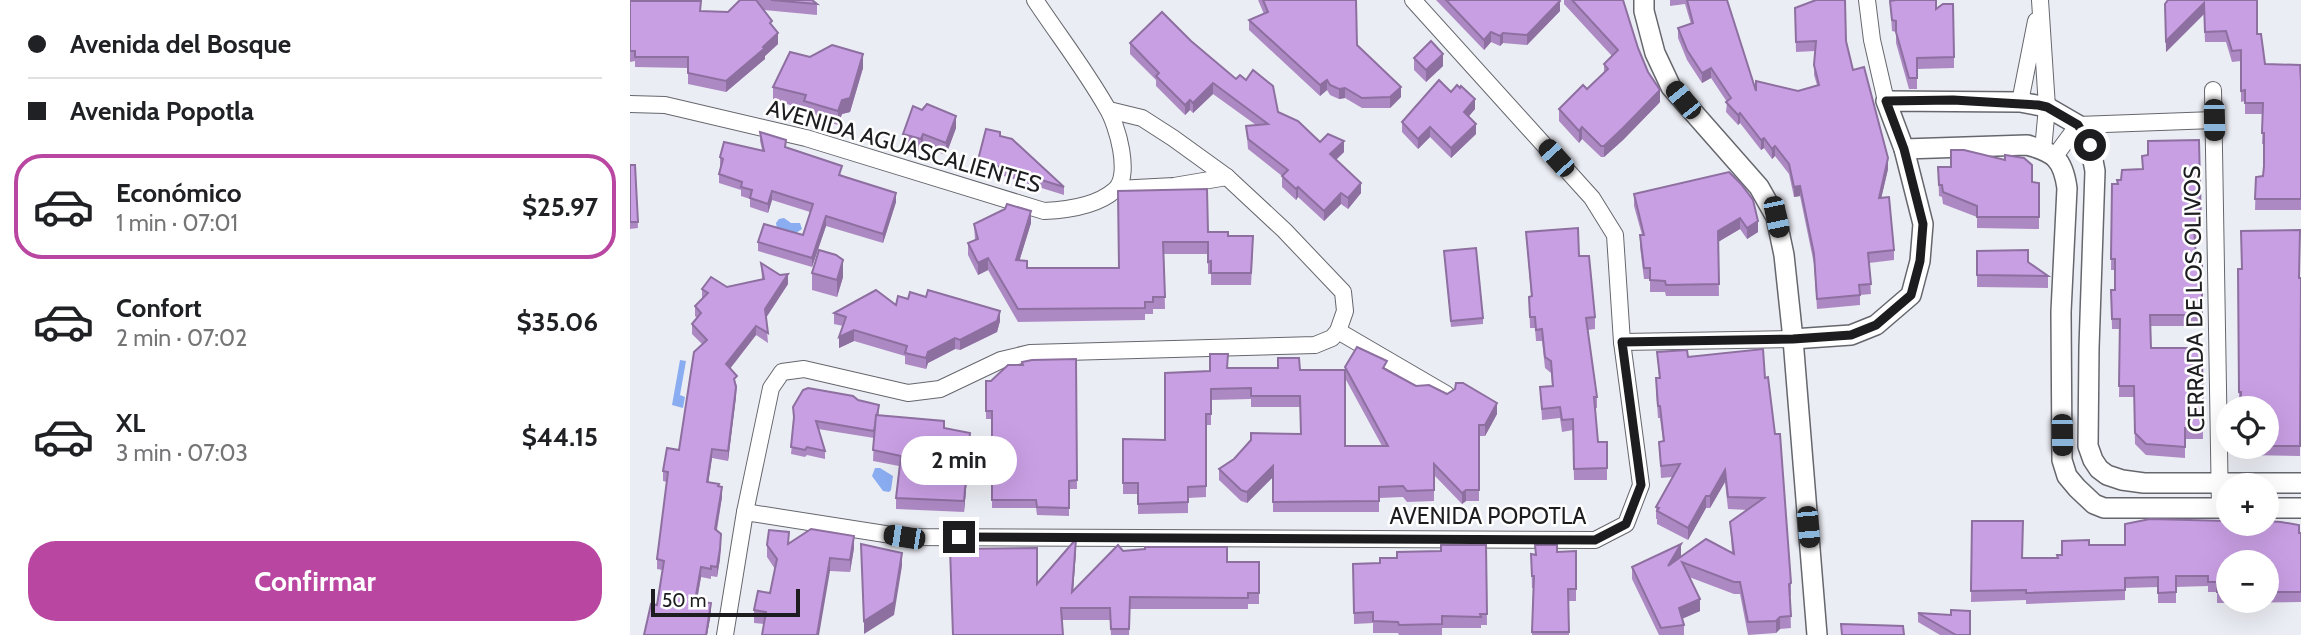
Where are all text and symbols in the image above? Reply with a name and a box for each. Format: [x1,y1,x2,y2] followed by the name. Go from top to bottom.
[70,28,291,60] text: Avenida del Bosque
[1662,77,1705,123] car
[764,93,1044,199] street label: AVENIDA AGUASCALIENTES
[70,95,254,127] text: Avenida Popotla
[2204,99,2225,141] car
[2074,129,2106,161] route start
[1535,135,1578,181] car
[2178,166,2210,432] street label: CERRADA DE LOS OLIVOS
[32,175,95,238] icon: car
[116,177,242,209] text: Económico
[522,191,598,223] text: $25.97
[1762,194,1791,240] car
[116,209,238,237] text: 1 min · 07:01
[32,290,95,353] icon: car
[116,292,202,324] text: Confort
[516,306,598,338] text: $35.06
[116,324,247,352] text: 2 min · 07:02
[2216,396,2279,613] map controls
[2216,396,2279,459] button: locate
[32,405,95,468] icon: car
[116,407,145,439] text: XL
[2052,414,2073,456] car
[522,421,598,453] text: $44.15
[901,435,1017,484] callout: 2 min
[116,439,248,467] text: 3 min · 07:03
[931,446,987,474] text: 2 min
[2216,473,2279,536] button: +
[1390,502,1586,530] street label: AVENIDA POPOTLA
[1796,505,1821,549] car
[943,521,975,553] route end
[882,523,927,551] car
[28,541,602,621] button: Confirmar
[2216,550,2279,613] button: −
[651,586,800,618] scale bar
[662,589,706,612] text: 50 m

